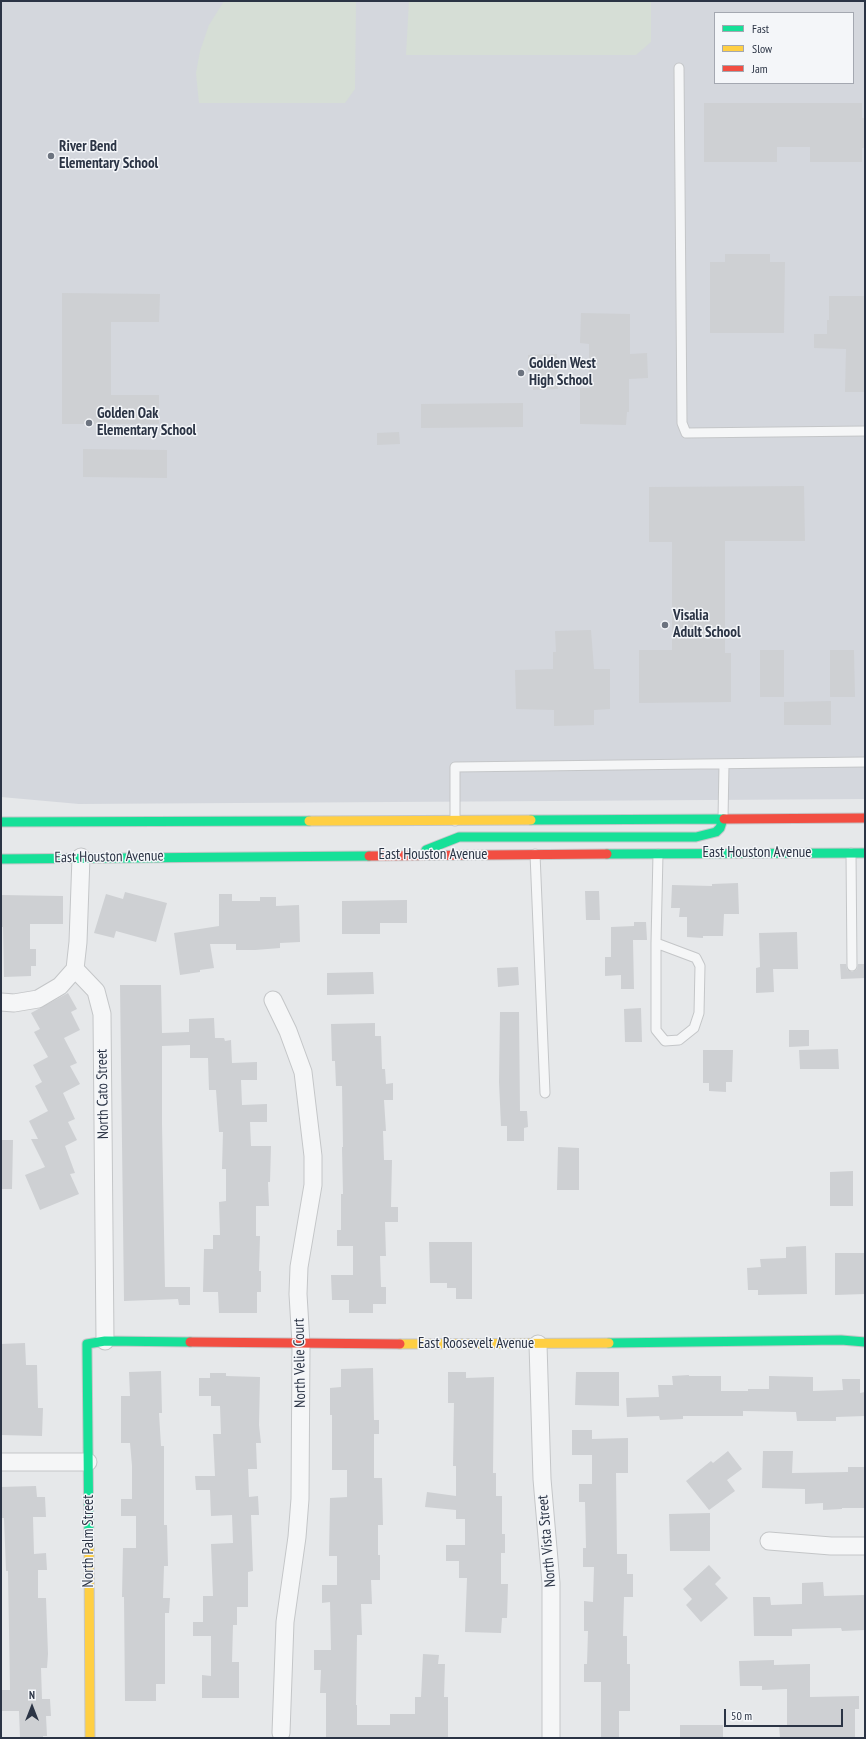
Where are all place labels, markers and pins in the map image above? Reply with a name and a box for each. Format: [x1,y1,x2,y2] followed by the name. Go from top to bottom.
[59,138,158,173] place label: River Bend Elementary School
[46,151,56,161] marker: River Bend Elementary School
[529,355,596,390] place label: Golden West High School
[516,368,526,378] marker: Golden West High School
[97,405,196,440] place label: Golden Oak Elementary School
[84,418,94,428] marker: Golden Oak Elementary School
[673,607,741,642] place label: Visalia Adult School
[660,620,670,630] marker: Visalia Adult School

